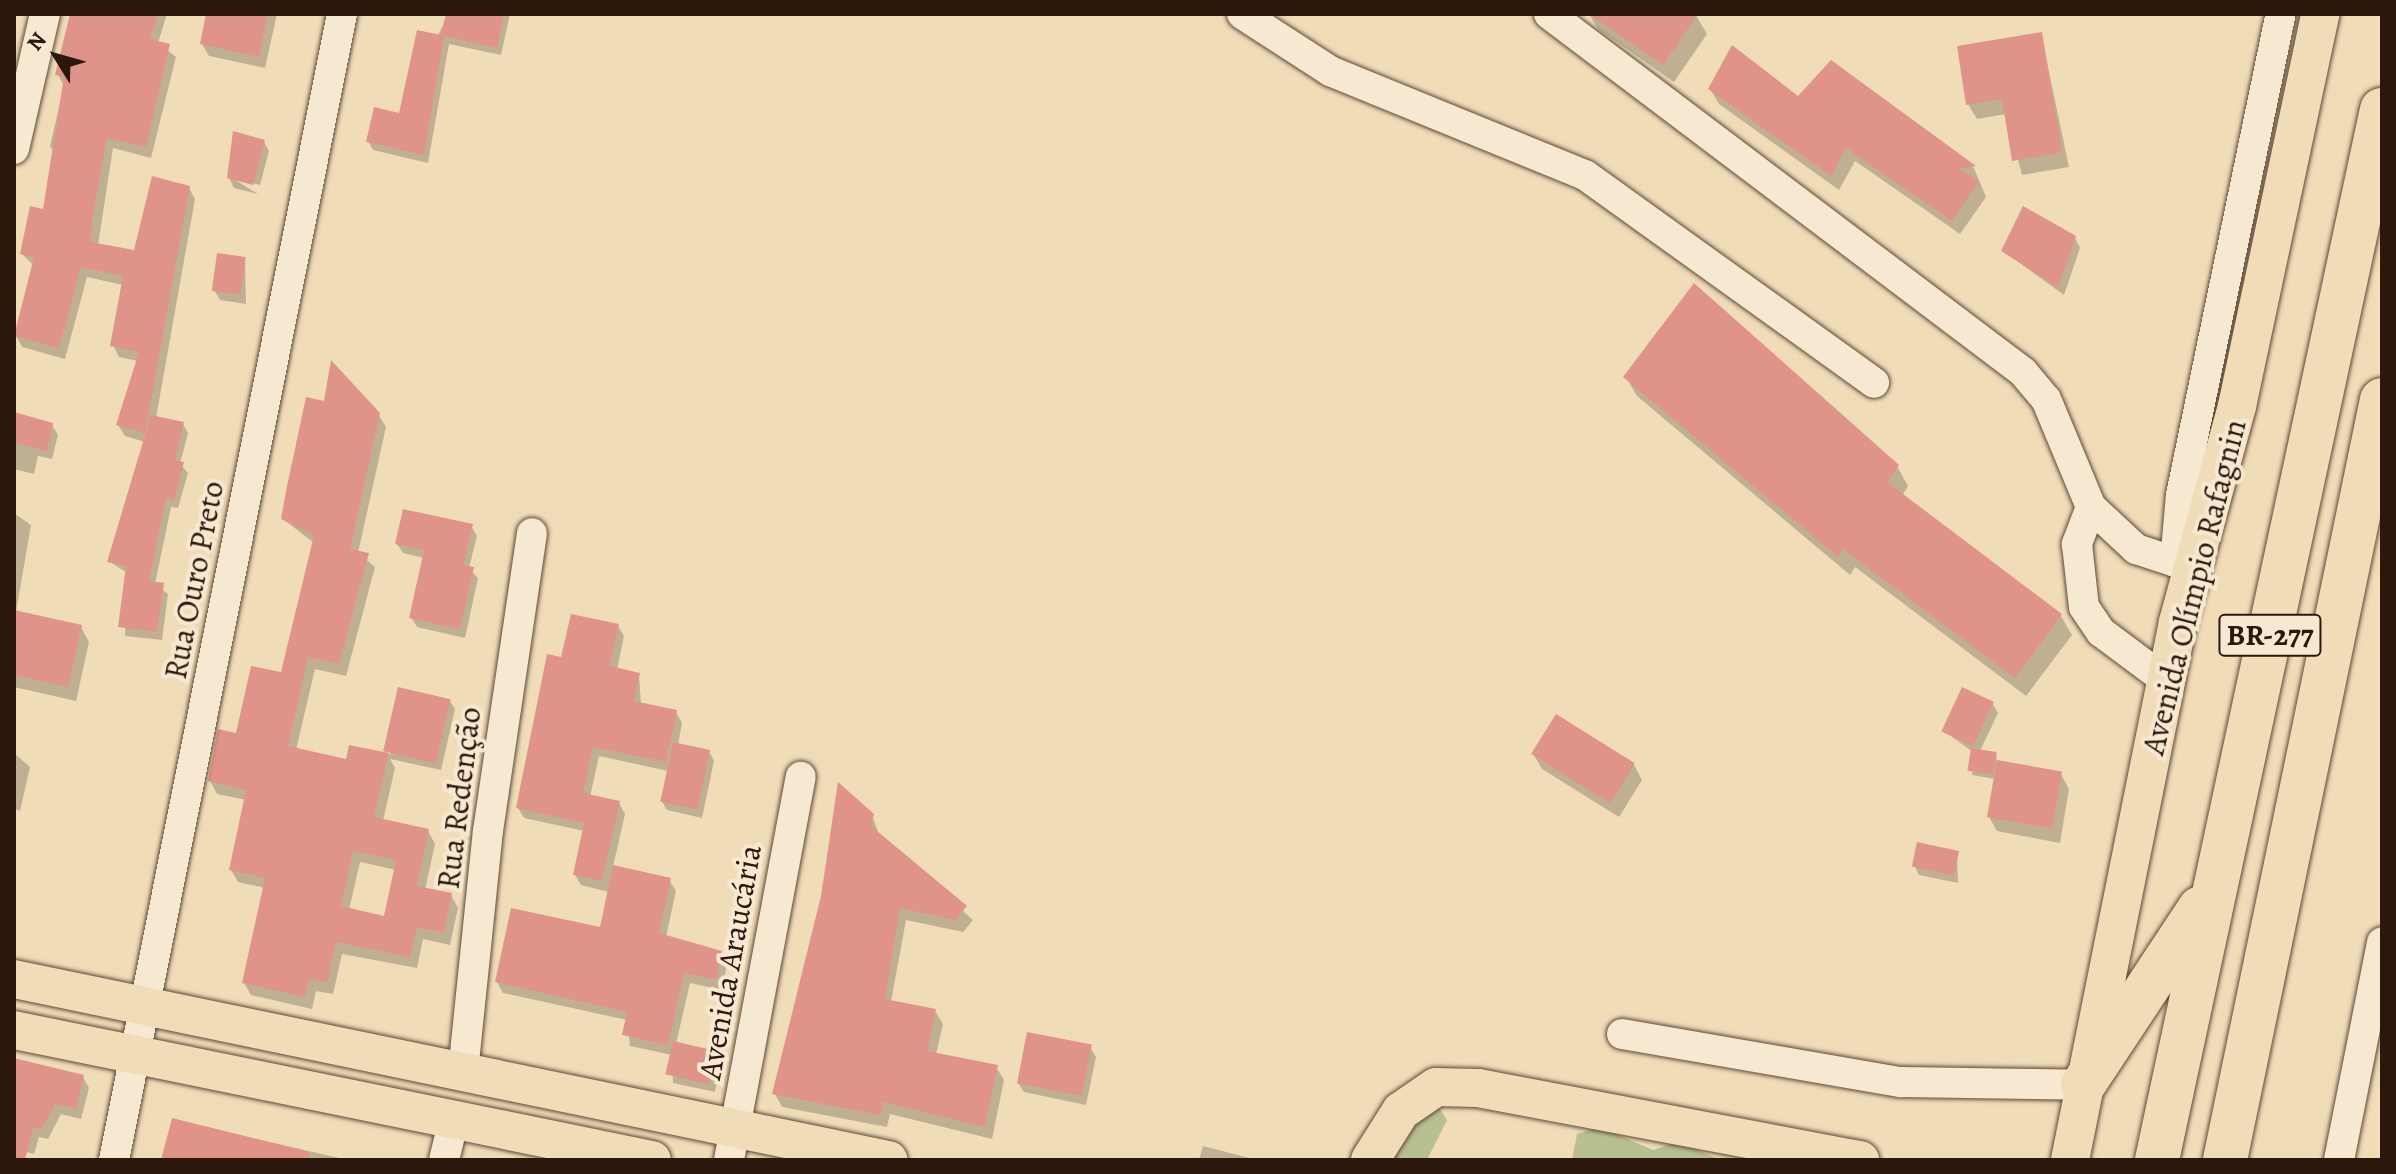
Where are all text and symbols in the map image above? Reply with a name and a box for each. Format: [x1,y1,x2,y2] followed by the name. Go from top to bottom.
[16,16,96,96] north arrow
[20,26,54,57] text: N
[2134,415,2254,759] street label: Avenida Olímpio Rafagnin
[156,478,232,682] street label: Rua Ouro Preto
[2218,609,2322,661] road number: BR-277
[429,705,489,891] street label: Rua Redenção
[690,842,770,1082] street label: Avenida Araucária

